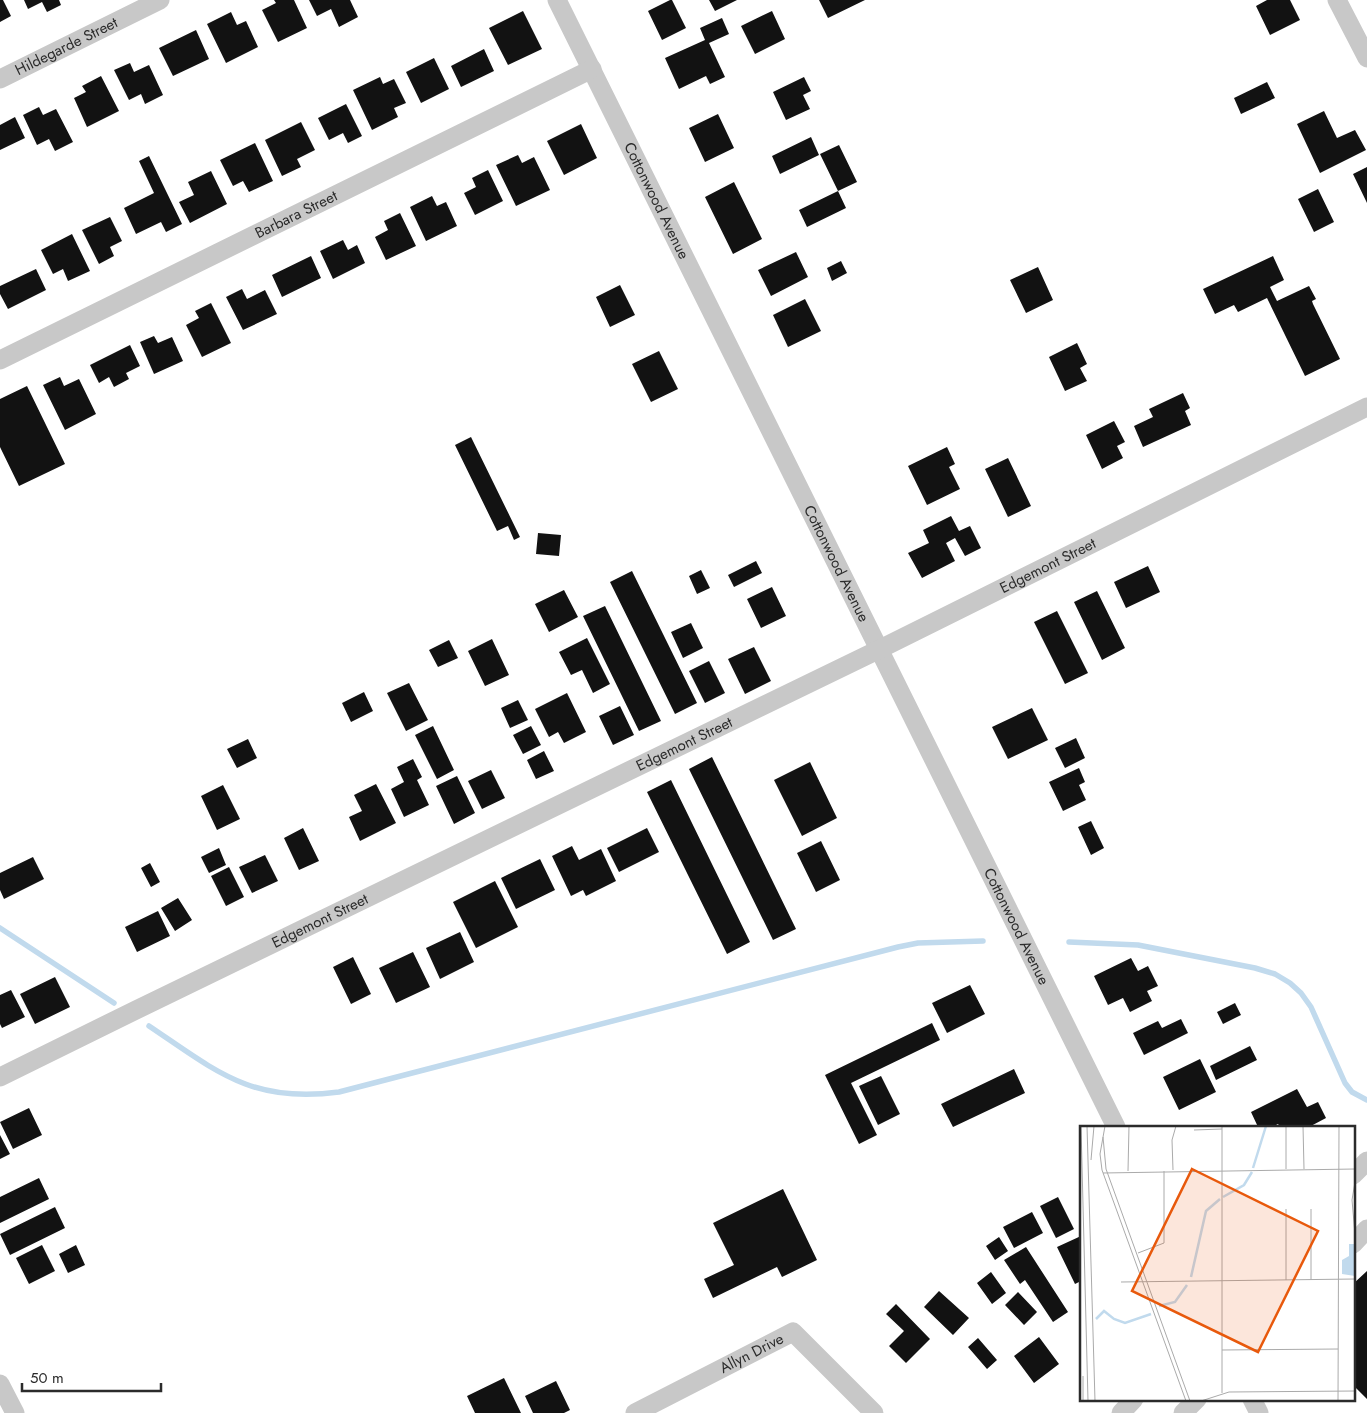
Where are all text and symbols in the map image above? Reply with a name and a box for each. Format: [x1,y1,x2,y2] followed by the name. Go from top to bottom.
[11,11,122,81] street label: Hildegarde Street
[618,138,695,263] street label: Cottonwood Avenue
[251,185,341,244] street label: Barbara Street
[798,501,875,626] street label: Cottonwood Avenue
[996,532,1100,599] street label: Edgemont Street
[632,711,737,777] street label: Edgemont Street
[978,864,1055,989] street label: Cottonwood Avenue
[268,888,372,954] street label: Edgemont Street
[1080,1126,1354,1400] inset map
[716,1328,788,1379] street label: Allyn Drive
[22,1360,161,1392] scale bar
[30,1367,64,1389] text: 50 m

